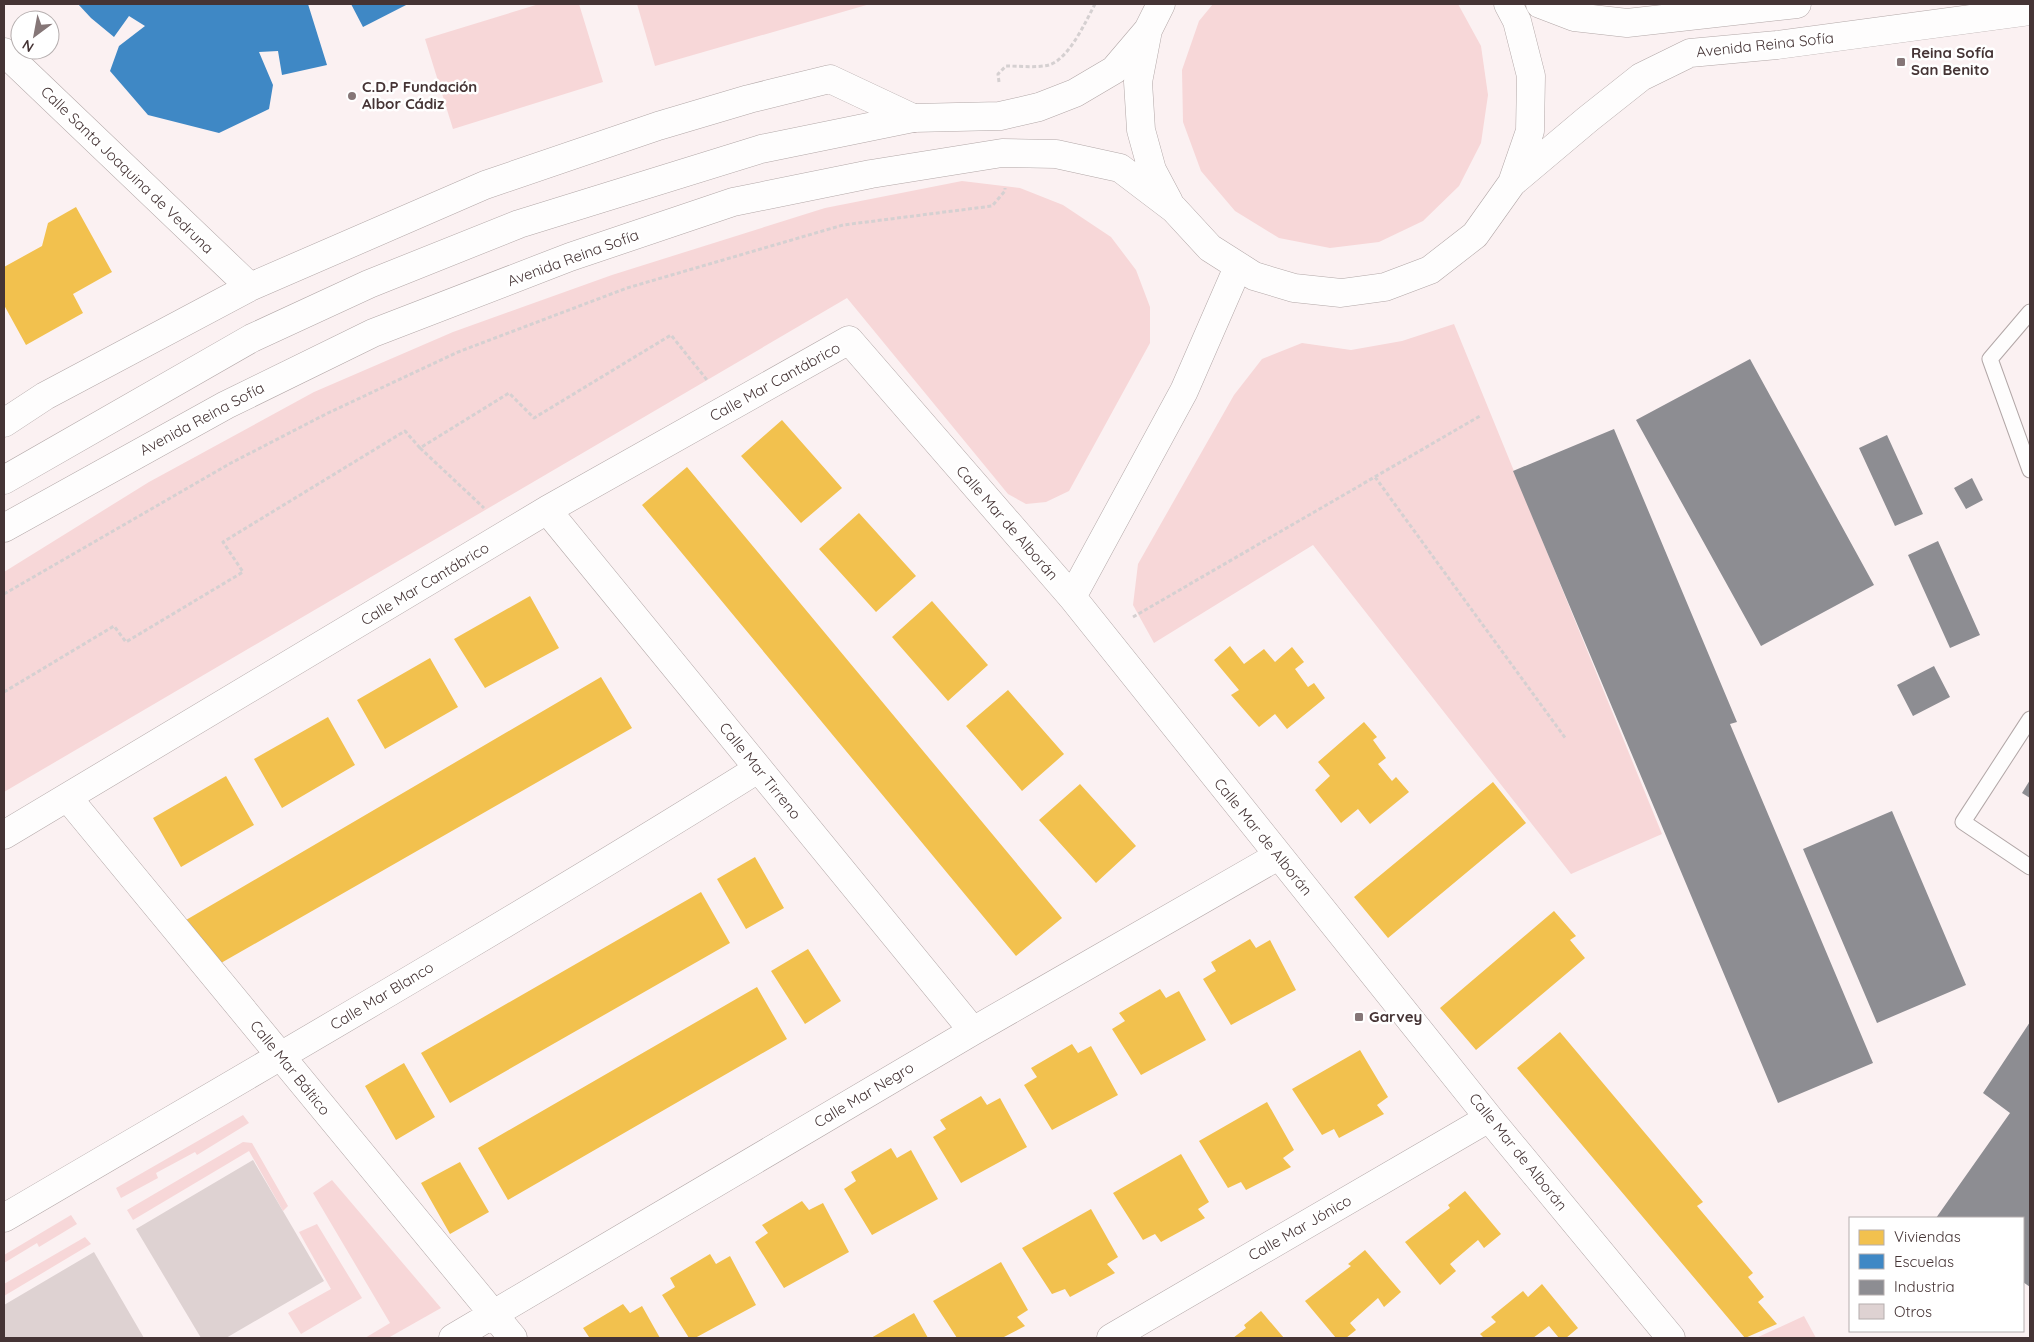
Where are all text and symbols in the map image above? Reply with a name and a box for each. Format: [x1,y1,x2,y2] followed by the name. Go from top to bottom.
[10,10,60,60] north arrow
[1695,28,1835,61] street label: Avenida Reina Sofía
[19,36,37,56] text: N
[1911,43,1994,79] place label: Reina Sofía San Benito
[1895,56,1907,68] marker: Reina Sofía San Benito
[362,77,477,113] place label: C.D.P Fundación Albor Cádiz
[37,82,218,257] street label: Calle Santa Joaquina de Vedruna
[346,90,358,102] marker: C.D.P Fundación Albor Cádiz
[505,225,641,290] street label: Avenida Reina Sofía
[706,338,843,425] street label: Calle Mar Cantábrico
[136,378,267,459] street label: Avenida Reina Sofía
[952,461,1062,584] street label: Calle Mar de Alborán
[357,538,492,629] street label: Calle Mar Cantábrico
[715,718,805,823] street label: Calle Mar Tirreno
[1210,774,1317,899] street label: Calle Mar de Alborán
[327,957,437,1034] street label: Calle Mar Blanco
[1369,1007,1422,1026] place label: Garvey
[1353,1011,1365,1023] marker: Garvey
[246,1016,335,1119] street label: Calle Mar Báltico
[811,1057,917,1132] street label: Calle Mar Negro
[1465,1089,1572,1214] street label: Calle Mar de Alborán
[1245,1190,1355,1265] street label: Calle Mar Jónico
[1849,1217,2024,1332] legend
[1894,1227,1961,1246] text: Viviendas
[1894,1252,1954,1271] text: Escuelas
[1894,1277,1954,1296] text: Industria
[1894,1302,1932,1321] text: Otros

